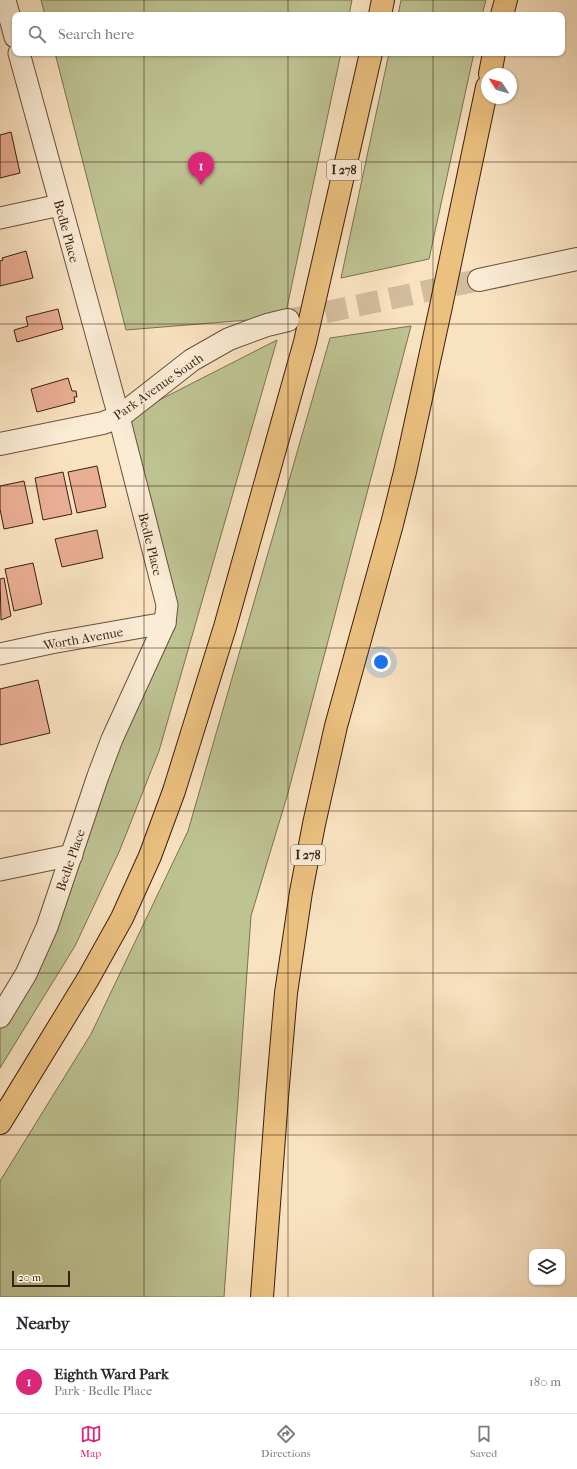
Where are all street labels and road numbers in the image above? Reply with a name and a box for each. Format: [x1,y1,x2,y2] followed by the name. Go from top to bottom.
[327,160,361,180] road number: I 278
[51,198,82,265] street label: Bedle Place
[111,350,206,423] street label: Park Avenue South
[135,511,166,578] street label: Bedle Place
[41,624,125,653] street label: Worth Avenue
[53,827,88,893] street label: Bedle Place
[291,845,325,865] road number: I 278

